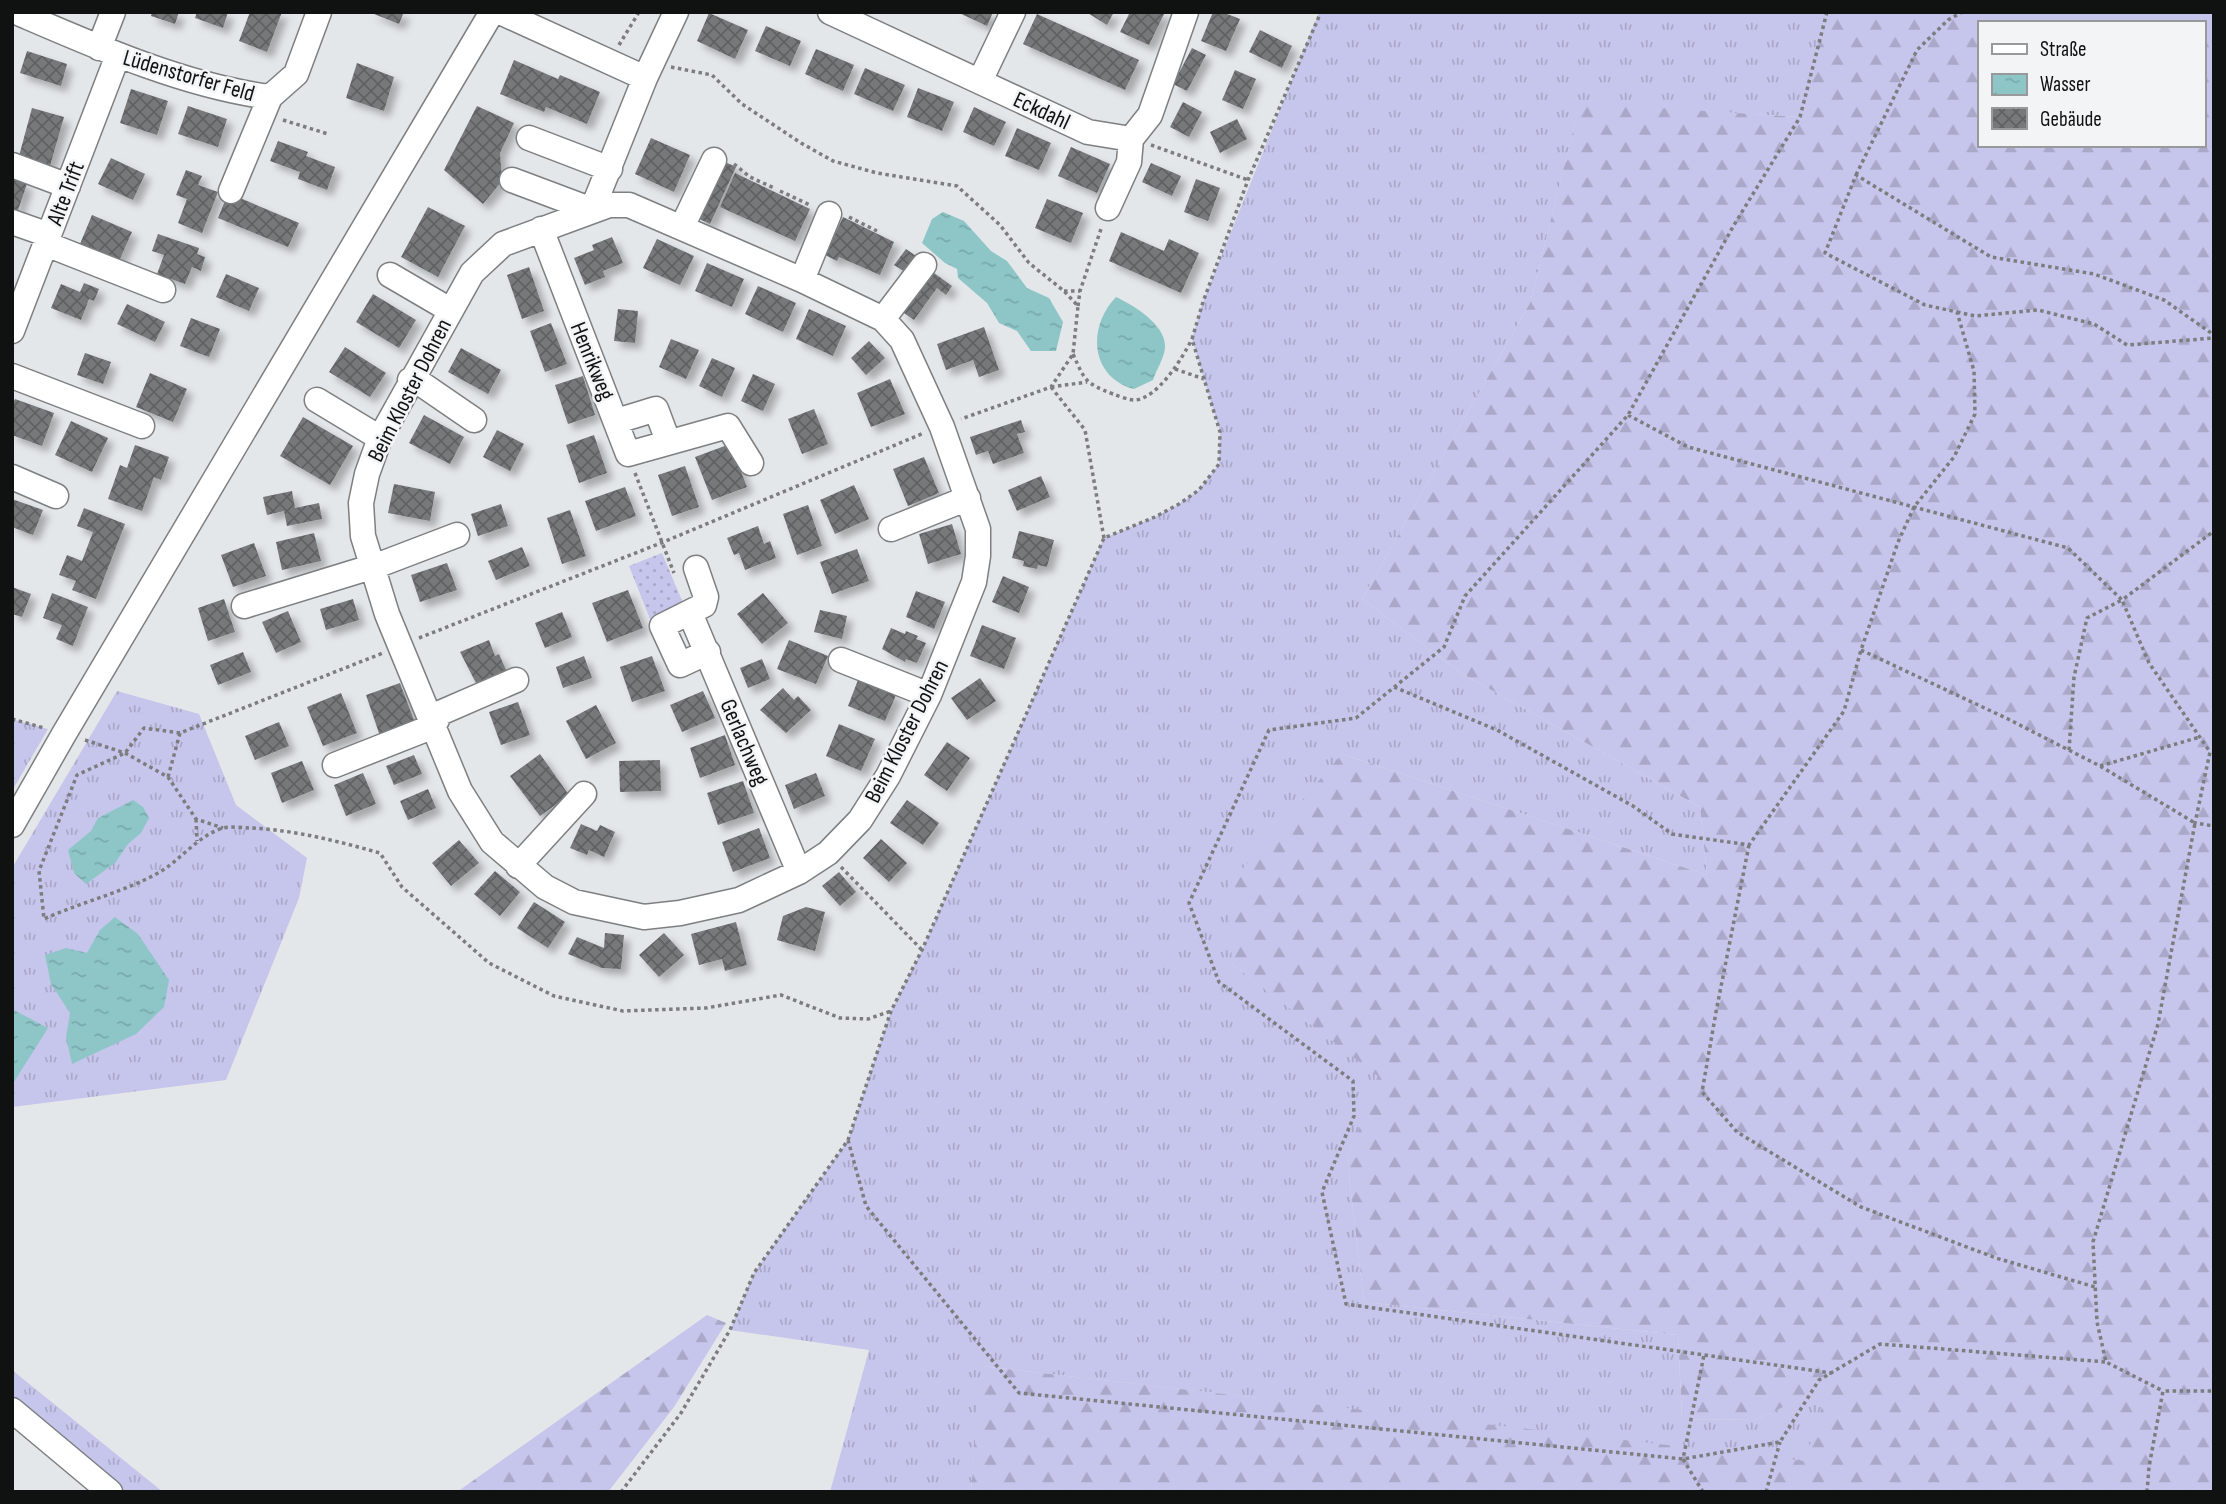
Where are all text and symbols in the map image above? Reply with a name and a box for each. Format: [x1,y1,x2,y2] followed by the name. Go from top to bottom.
[1978,21,2205,147] legend
[2040,37,2086,62] text: Straße
[120,44,258,108] street label: Lüdenstorfer Feld
[2040,72,2091,97] text: Wasser
[1009,86,1074,136] street label: Eckdahl
[2040,107,2102,132] text: Gebäude
[41,157,91,230] street label: Alte Trift
[362,314,458,467] street label: Beim Kloster Dohren
[564,318,620,405] street label: Henrikweg
[859,655,955,808] street label: Beim Kloster Dohren
[713,695,775,790] street label: Gerlachweg

